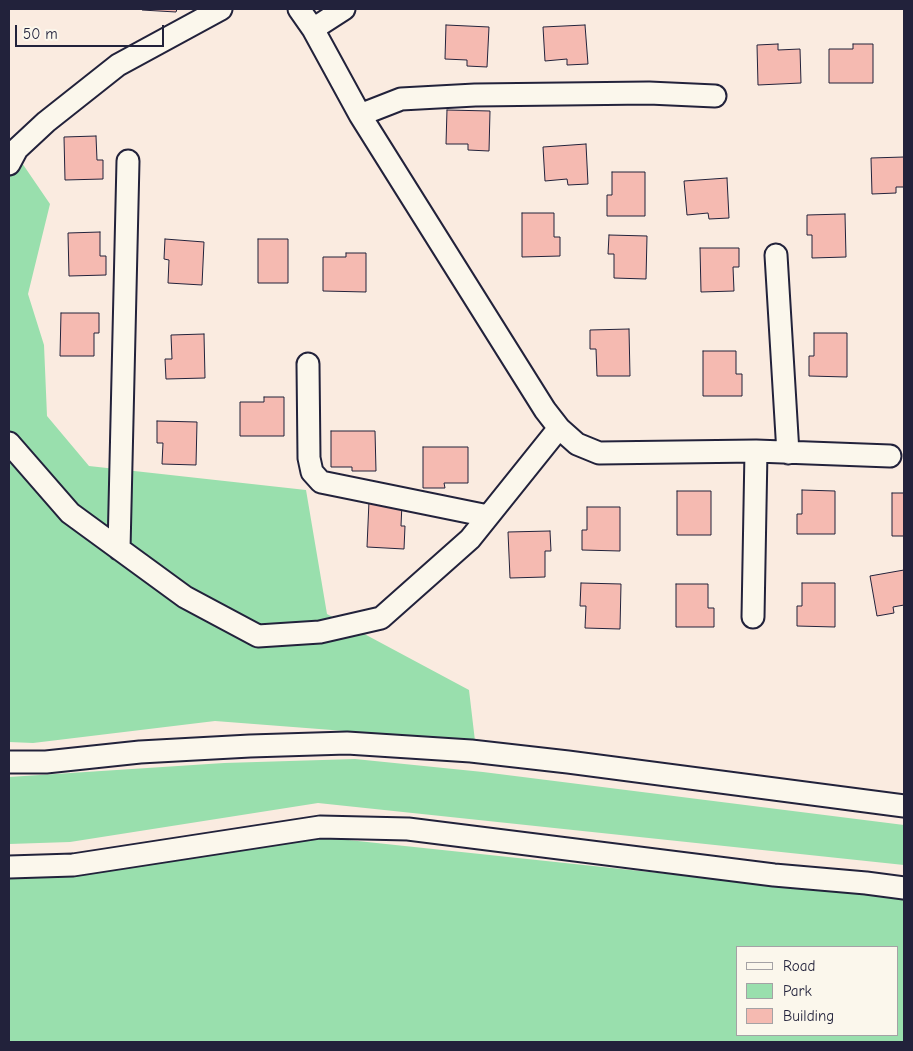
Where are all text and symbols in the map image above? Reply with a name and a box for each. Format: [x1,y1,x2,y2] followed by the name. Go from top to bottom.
[18,15,166,47] scale bar
[23,25,58,43] text: 50 m
[736,946,898,1036] legend
[783,957,815,975] text: Road
[783,982,812,1000] text: Park
[783,1007,834,1025] text: Building

